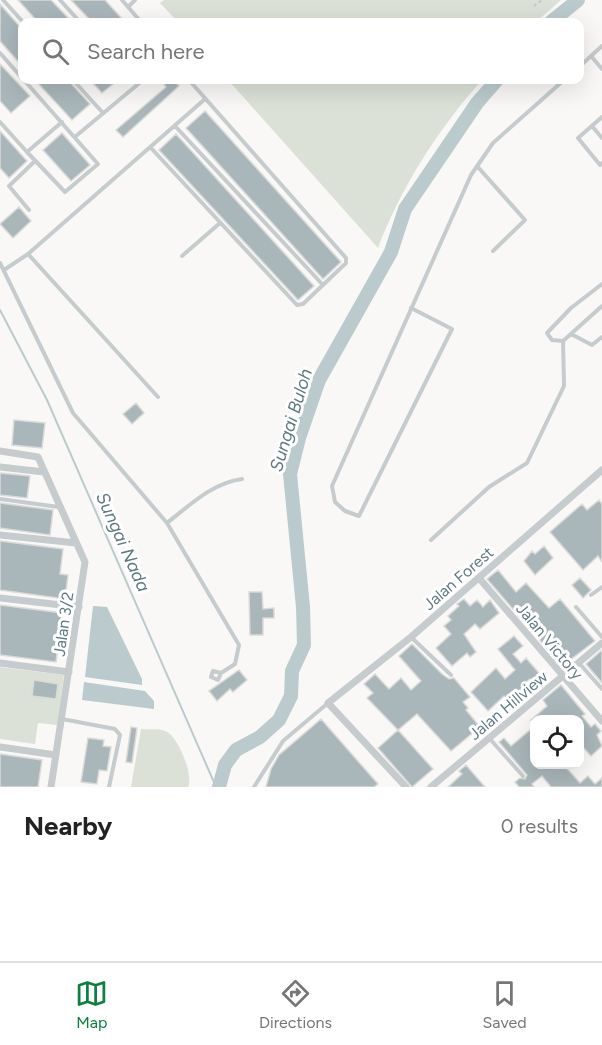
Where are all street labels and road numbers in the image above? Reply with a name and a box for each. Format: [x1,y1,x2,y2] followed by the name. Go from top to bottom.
[419,543,497,614] street label: Jalan Forest
[50,591,77,657] street label: Jalan 3/2
[512,599,587,684] street label: Jalan Victory
[465,667,552,744] street label: Jalan Hillview

